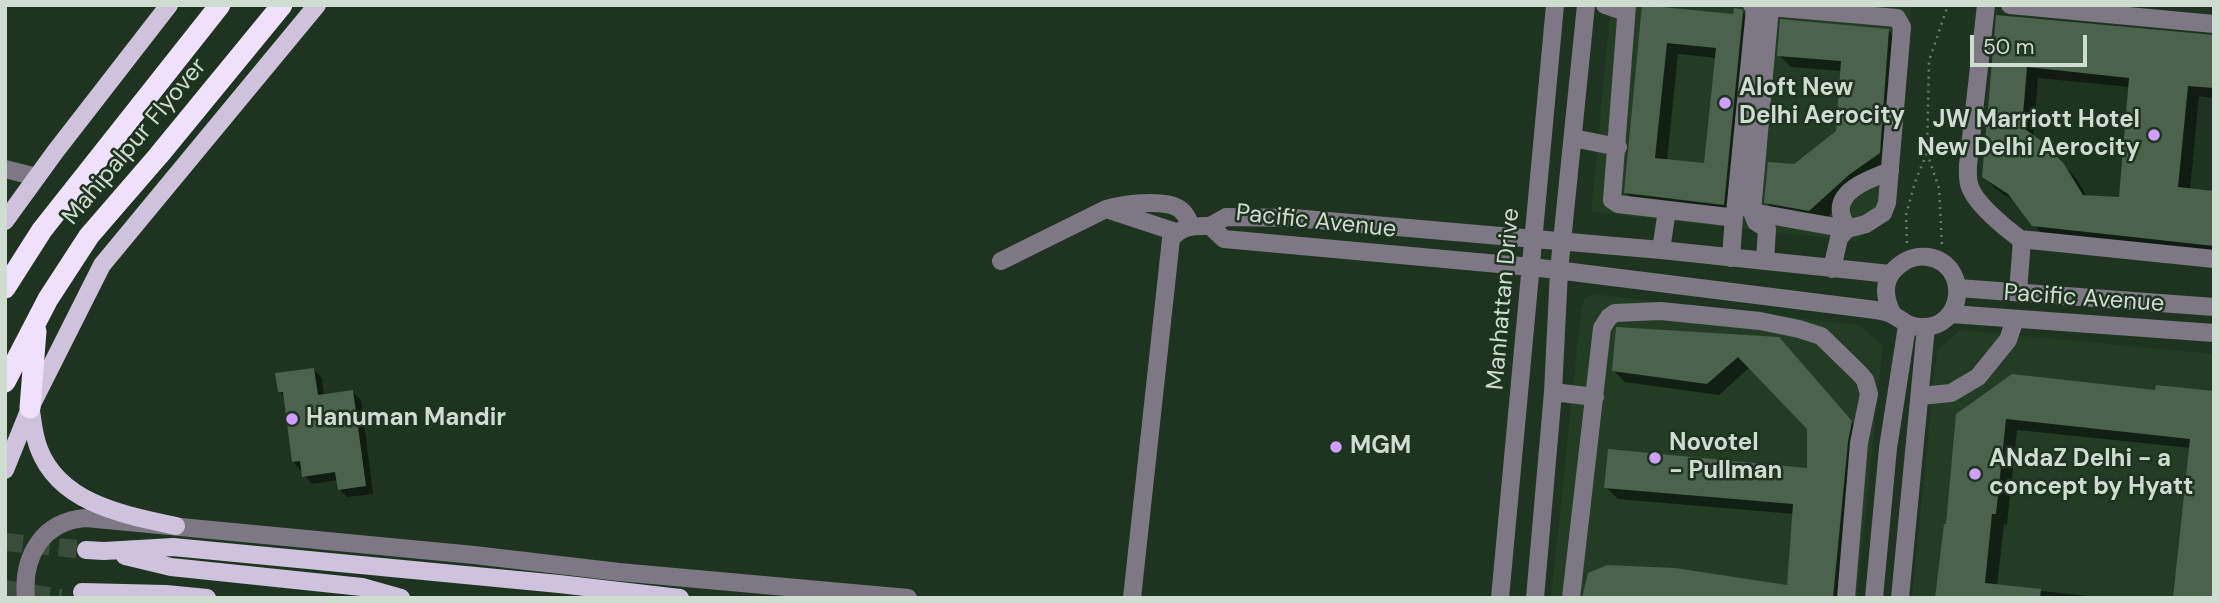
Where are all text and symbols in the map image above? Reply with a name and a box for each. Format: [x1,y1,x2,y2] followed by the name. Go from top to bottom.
[1974,21,2091,65] scale bar
[1983,33,2034,61] text: 50 m
[57,53,213,231] street label: Mahipalpur Flyover
[1739,75,1905,131] place label: Aloft New Delhi Aerocity
[1717,95,1733,111] marker: Aloft New Delhi Aerocity
[1917,107,2140,163] place label: JW Marriott Hotel New Delhi Aerocity
[2146,127,2162,143] marker: JW Marriott Hotel New Delhi Aerocity
[1234,199,1398,245] street label: Pacific Avenue
[1482,207,1526,391] street label: Manhattan Drive
[2003,279,2165,319] street label: Pacific Avenue
[306,405,506,433] place label: Hanuman Mandir
[284,411,300,427] marker: Hanuman Mandir
[1669,430,1782,486] place label: Novotel - Pullman
[1350,433,1411,461] place label: MGM
[1328,439,1344,455] marker: MGM
[1989,446,2193,502] place label: ANdaZ Delhi - a concept by Hyatt
[1647,450,1663,466] marker: Novotel - Pullman
[1967,466,1983,482] marker: ANdaZ Delhi - a concept by Hyatt

